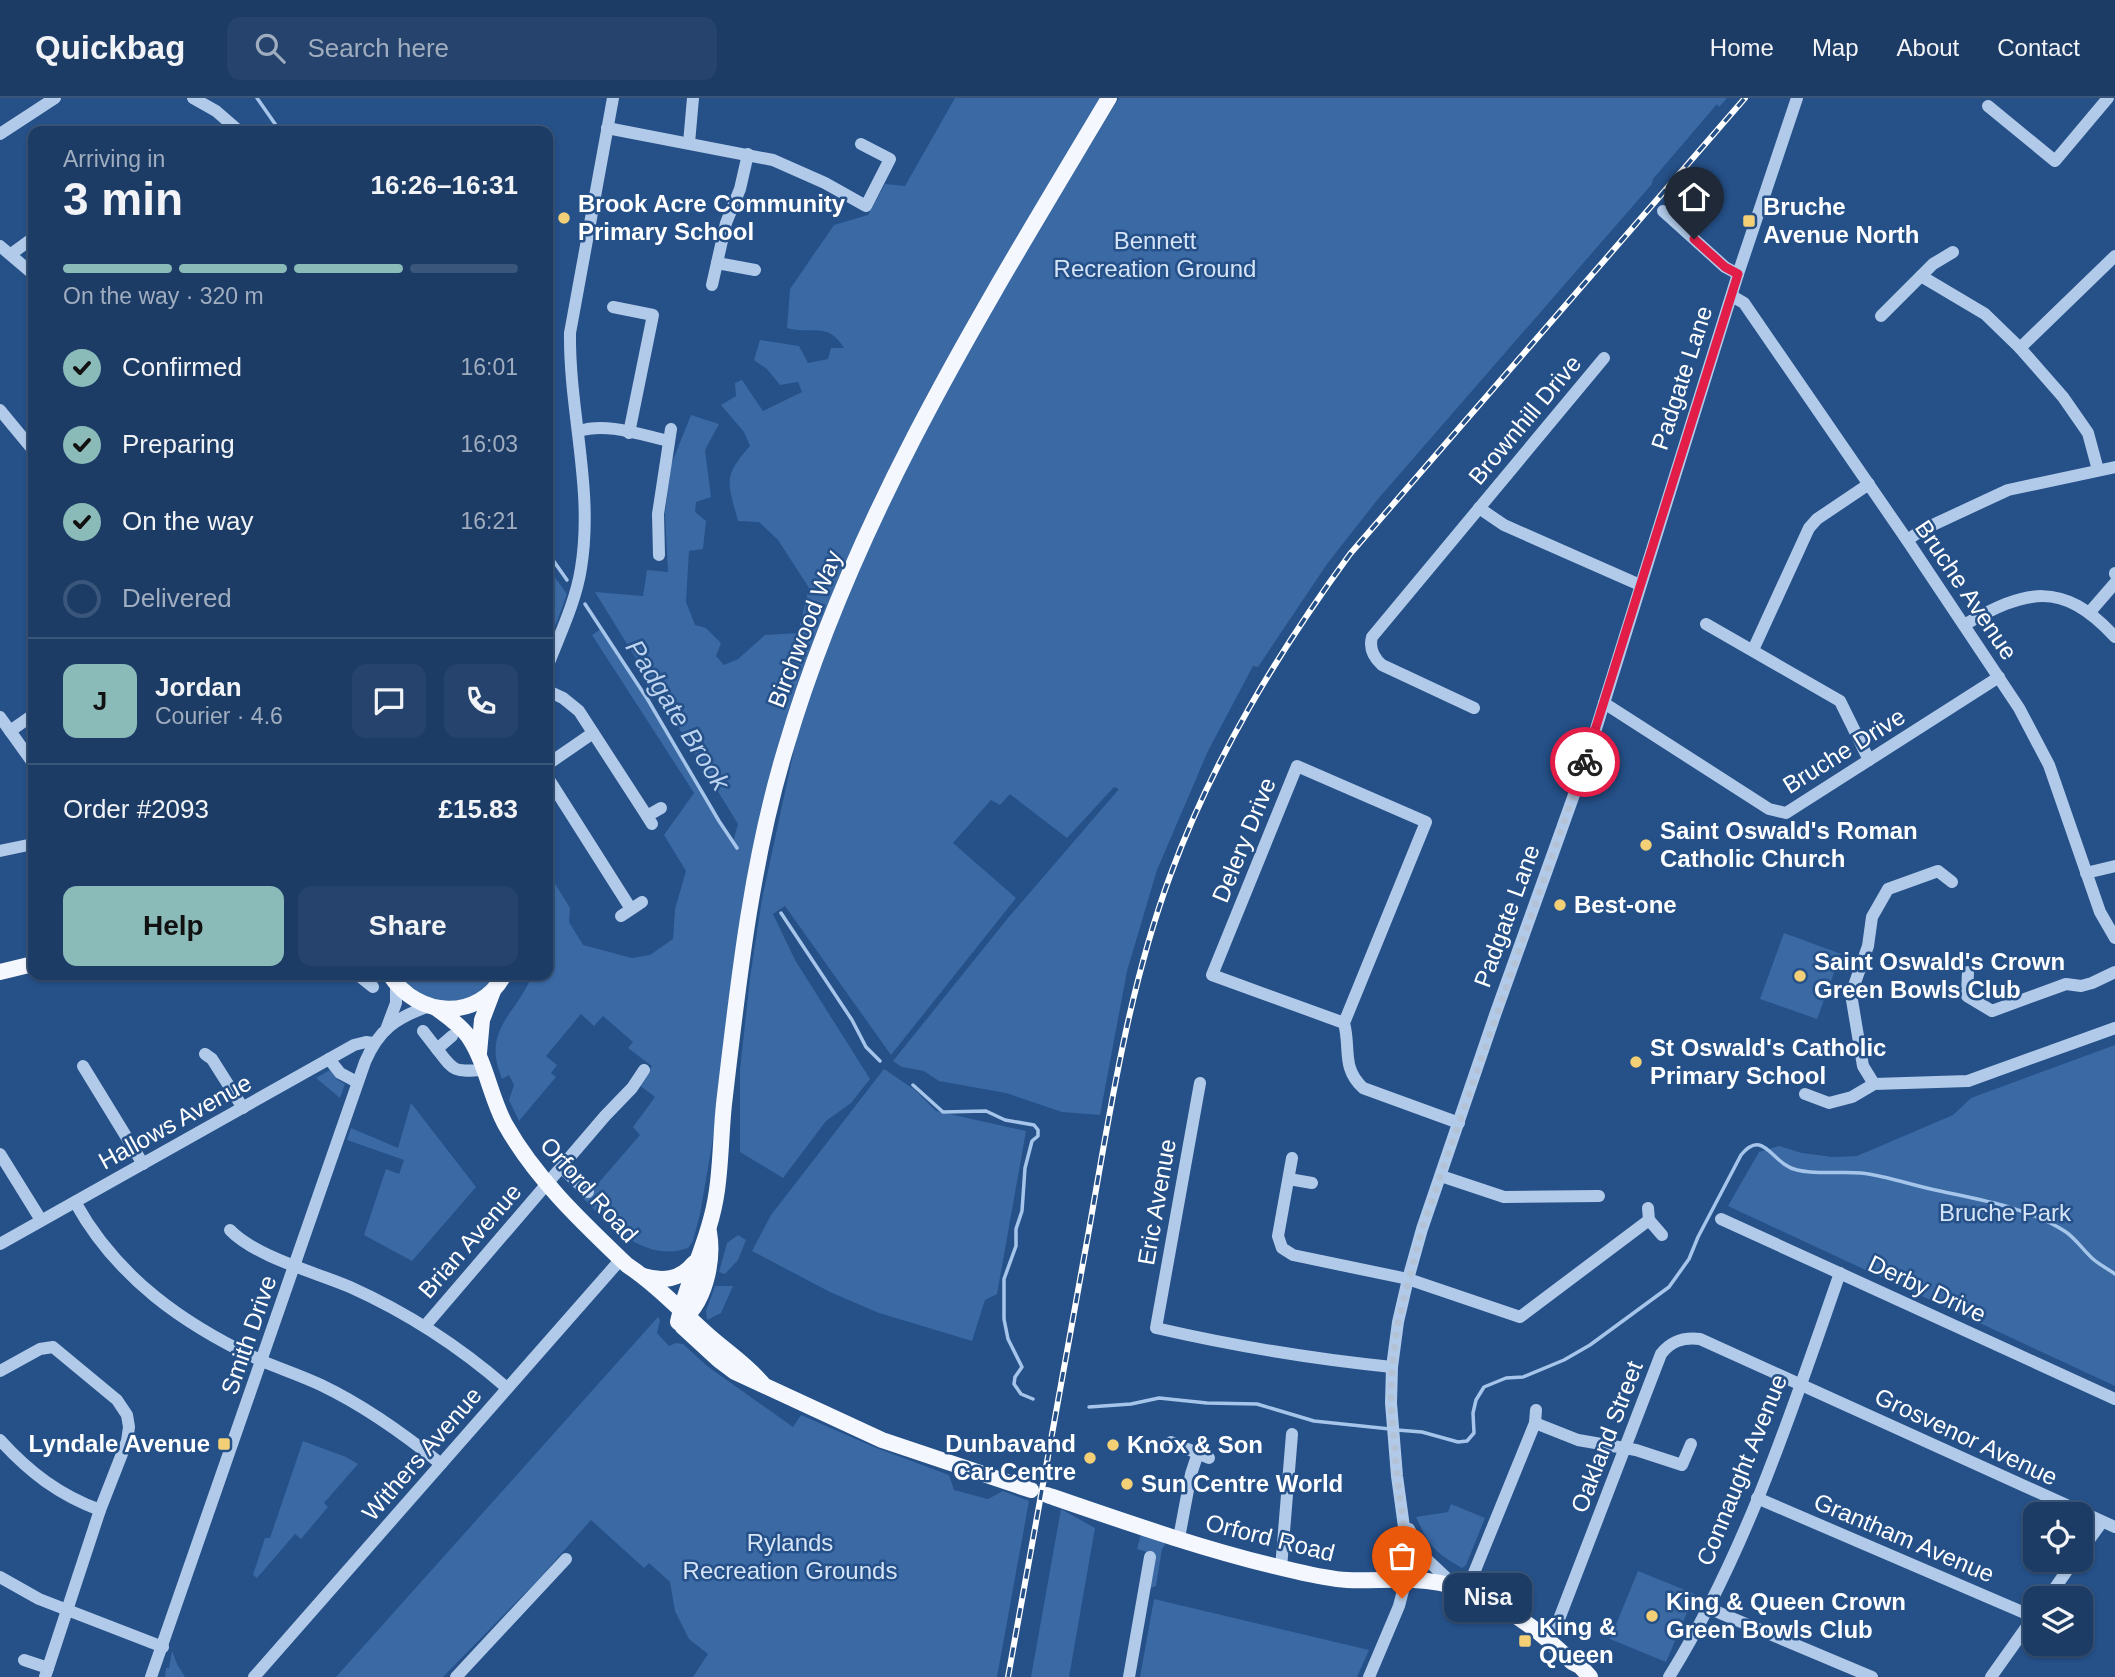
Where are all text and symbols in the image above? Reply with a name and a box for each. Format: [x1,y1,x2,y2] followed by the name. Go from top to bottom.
[227,17,717,80] search box
[35,29,185,66] text: Quickbag
[251,29,289,67] icon: search
[307,33,449,63] text: Search here
[1710,34,1774,61] text: Home
[1812,34,1859,61] text: Map
[1897,34,1959,61] text: About
[1997,34,2080,61] text: Contact
[63,146,165,172] text: Arriving in
[1664,167,1724,239] pin
[371,170,518,200] text: 16:26–16:31
[63,173,183,225] text: 3 min
[1675,178,1713,216] icon: home
[578,190,846,245] place label: Brook Acre Community Primary School
[1763,193,1919,248] place label: Bruche Avenue North
[556,210,572,226] marker: Brook Acre Community Primary School
[1741,213,1757,229] marker: Bruche Avenue North
[1054,227,1256,282] park label: Bennett Recreation Ground
[63,283,264,309] text: On the way · 320 m
[1646,303,1717,453] street label: Padgate Lane
[63,349,101,387] icon: check
[1463,350,1586,490] street label: Brownhill Drive
[122,352,242,382] text: Confirmed
[460,354,518,380] text: 16:01
[63,426,101,464] icon: check
[122,429,235,459] text: Preparing
[460,431,518,457] text: 16:03
[63,503,101,541] icon: check
[122,506,254,536] text: On the way
[460,508,518,534] text: 16:21
[1910,515,2023,665] street label: Bruche Avenue
[762,547,847,711] street label: Birchwood Way
[122,583,232,613] text: Delivered
[620,634,737,798] water label: Padgate Brook
[352,664,426,738] button: chat
[444,664,518,738] button: phone
[155,672,242,702] text: Jordan
[93,686,107,716] text: J
[1778,702,1910,799] street label: Bruche Drive
[155,703,283,729] text: Courier · 4.6
[1550,727,1620,797] courier
[1566,743,1604,781] icon: bike
[1206,774,1281,906] street label: Delery Drive
[63,794,209,824] text: Order #2093
[438,794,518,824] text: £15.83
[1660,817,1918,872] place label: Saint Oswald's Roman Catholic Church
[1638,837,1654,853] marker: Saint Oswald's Roman Catholic Church
[1468,841,1545,991] street label: Padgate Lane
[63,886,284,966] button: Help
[298,886,518,966] button: Share
[1574,891,1677,918] place label: Best-one
[1552,897,1568,913] marker: Best-one
[1814,948,2065,1003] place label: Saint Oswald's Crown Green Bowls Club
[1792,968,1808,984] marker: Saint Oswald's Crown Green Bowls Club
[1650,1034,1886,1089] place label: St Oswald's Catholic Primary School
[1628,1054,1644,1070] marker: St Oswald's Catholic Primary School
[94,1068,256,1175] street label: Hallows Avenue
[535,1132,644,1248] street label: Orford Road
[1132,1137,1181,1267] street label: Eric Avenue
[413,1178,527,1303] street label: Brian Avenue
[1939,1199,2072,1226] park label: Bruche Park
[1864,1250,1990,1328] street label: Derby Drive
[216,1272,281,1398] street label: Smith Drive
[1565,1357,1648,1516] street label: Oakland Street
[1691,1370,1792,1569] street label: Connaught Avenue
[356,1382,487,1526] street label: Withers Avenue
[1871,1382,2062,1491] street label: Grosvenor Avenue
[29,1430,210,1457] place label: Lyndale Avenue
[945,1430,1076,1485] place label: Dunbavand Car Centre
[1127,1431,1263,1458] place label: Knox & Son
[216,1436,232,1452] marker: Lyndale Avenue
[1105,1437,1121,1453] marker: Knox & Son
[1082,1450,1098,1466] marker: Dunbavand Car Centre
[1141,1470,1343,1497] place label: Sun Centre World
[1119,1476,1135,1492] marker: Sun Centre World
[1810,1487,1998,1588] street label: Grantham Avenue
[2023,1502,2093,1656] map controls
[2023,1502,2093,1572] button: locate
[1203,1508,1337,1567] street label: Orford Road
[1372,1526,1432,1598] pin
[683,1529,897,1584] park label: Rylands Recreation Grounds
[1383,1537,1421,1575] icon: bag
[1444,1574,1532,1622] callout: Nisa
[1464,1584,1512,1610] text: Nisa
[2023,1586,2093,1656] button: layers
[1666,1588,1906,1643] place label: King & Queen Crown Green Bowls Club
[1644,1608,1660,1624] marker: King & Queen Crown Green Bowls Club
[1539,1613,1616,1668] place label: King & Queen
[1517,1633,1533,1649] marker: King & Queen

